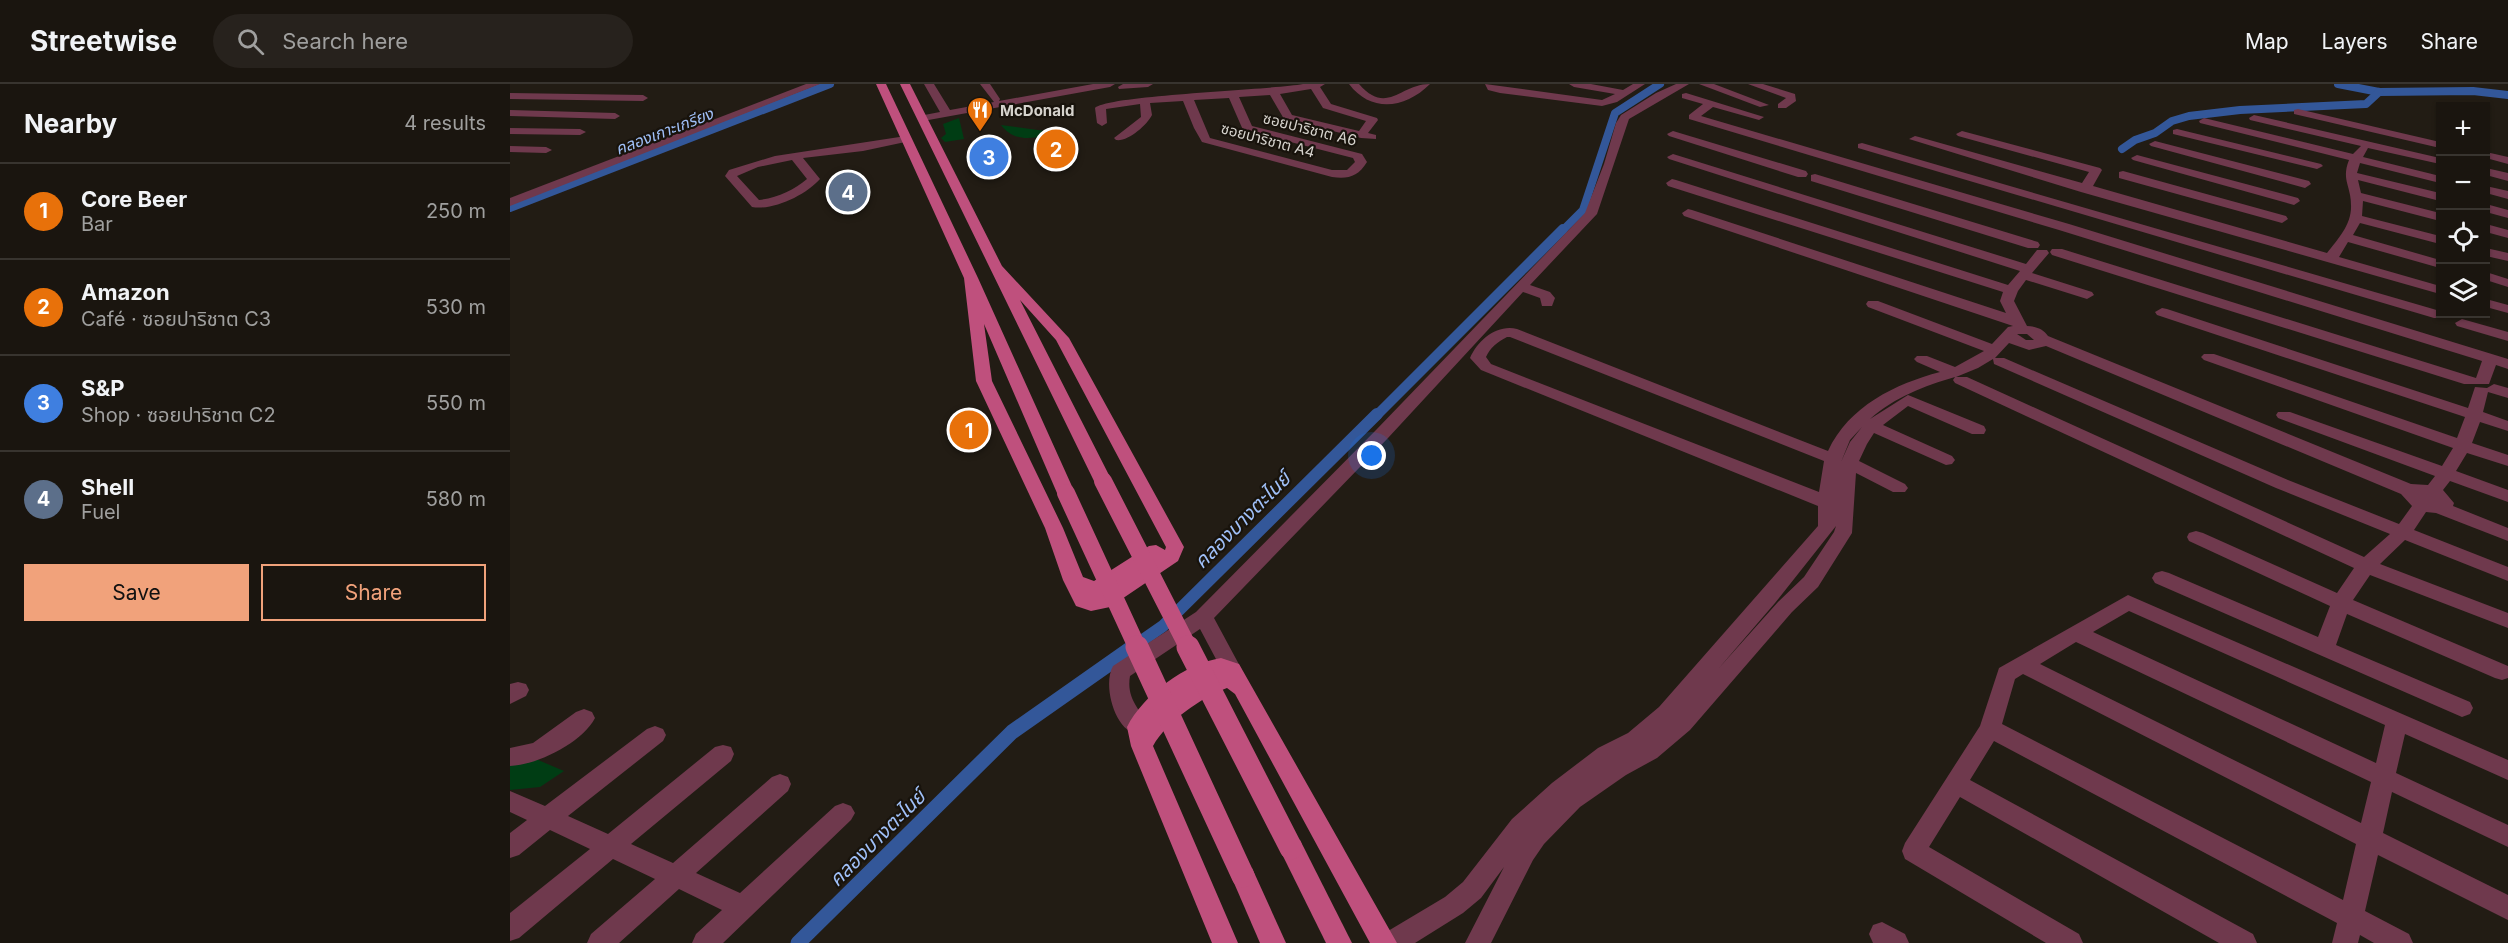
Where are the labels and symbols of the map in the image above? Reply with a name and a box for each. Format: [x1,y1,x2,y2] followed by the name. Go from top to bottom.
[965,95,995,133] restaurant icon: McDonald
[1000,101,1074,120] place label: McDonald
[612,103,717,159] water label: คลองเกาะเกรียง
[1261,108,1359,150] street label: ซอยปาริชาต A6
[1219,118,1317,162] street label: ซอยปาริชาต A4
[1036,126,1076,172] pin: 2
[970,134,1008,180] pin: 3
[828,170,868,214] pin: 4
[950,408,988,452] pin: 1
[1357,441,1386,470] your location
[1189,464,1298,573] water label: คลองบางตะไนย์
[824,782,933,891] water label: คลองบางตะไนย์

